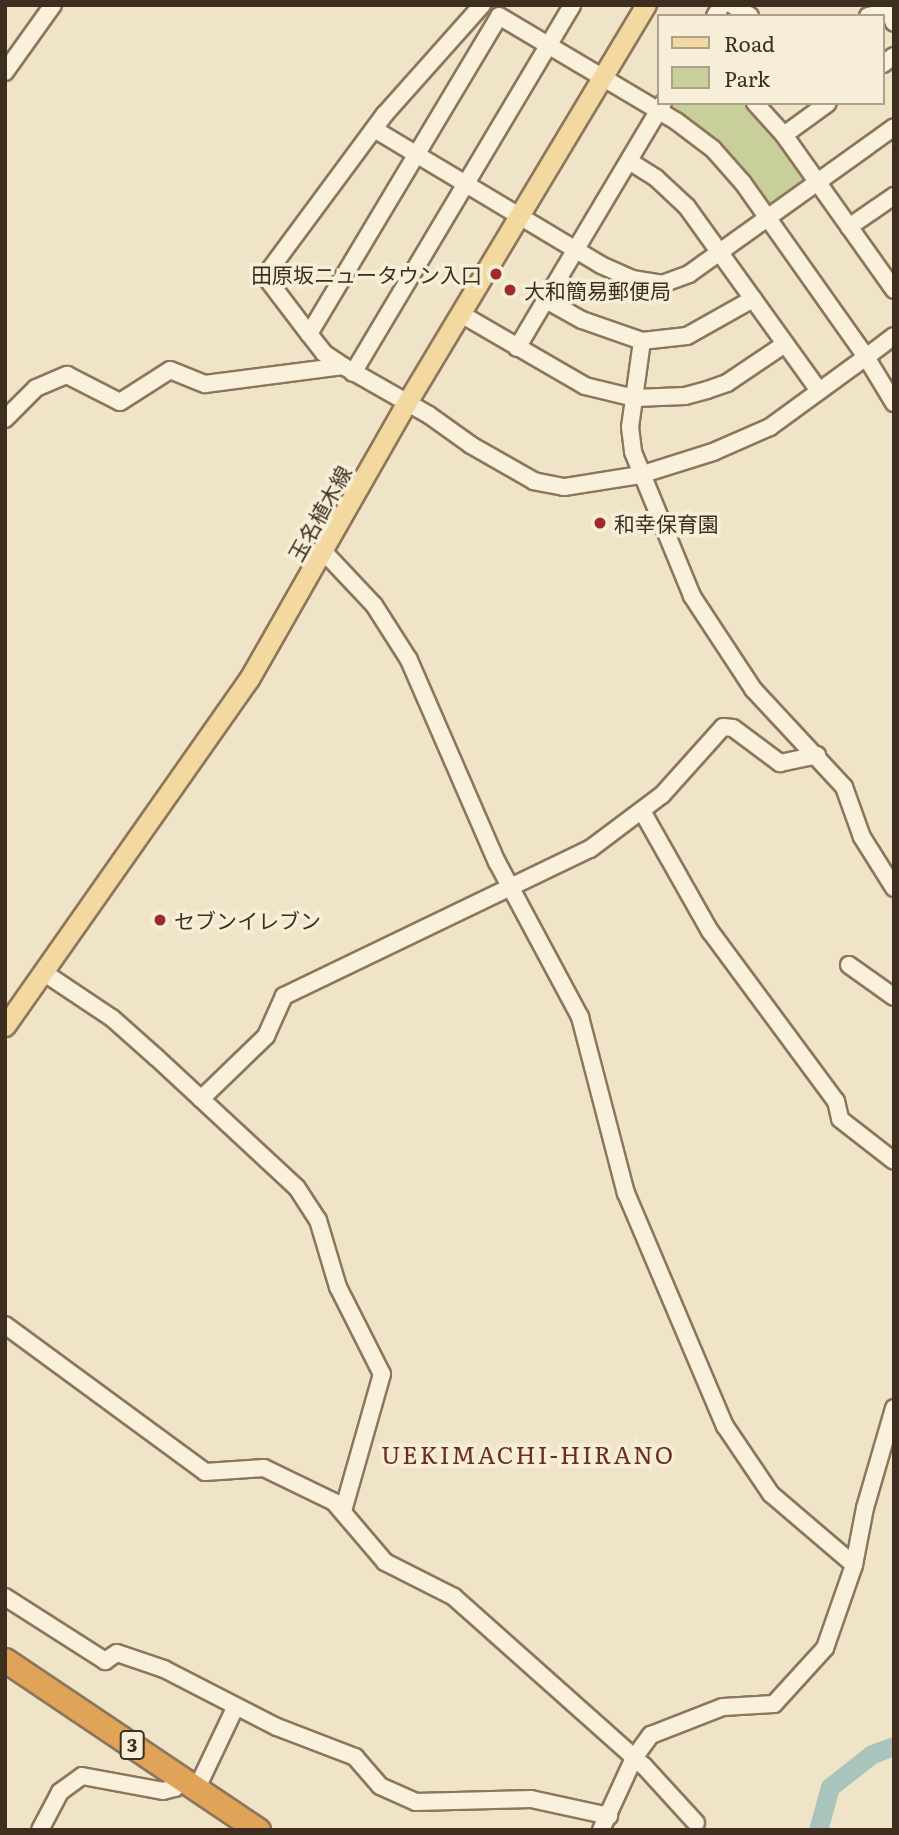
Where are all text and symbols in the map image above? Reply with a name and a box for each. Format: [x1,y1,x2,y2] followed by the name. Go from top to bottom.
[657,14,885,105] legend
[724,27,775,58] text: Road
[724,62,770,93] text: Park
[251,261,482,287] place label: 田原坂ニュータウン入口
[488,266,504,282] marker: 田原坂ニュータウン入口
[524,277,671,303] place label: 大和簡易郵便局
[502,282,518,298] marker: 大和簡易郵便局
[283,461,355,565] street label: 玉名植木線
[614,510,719,536] place label: 和幸保育園
[592,515,608,531] marker: 和幸保育園
[174,907,321,933] place label: セブンイレブン
[152,912,168,928] marker: セブンイレブン
[383,1440,673,1468] district label: UEKIMACHI-HIRANO
[118,1730,146,1760] road number: 3

